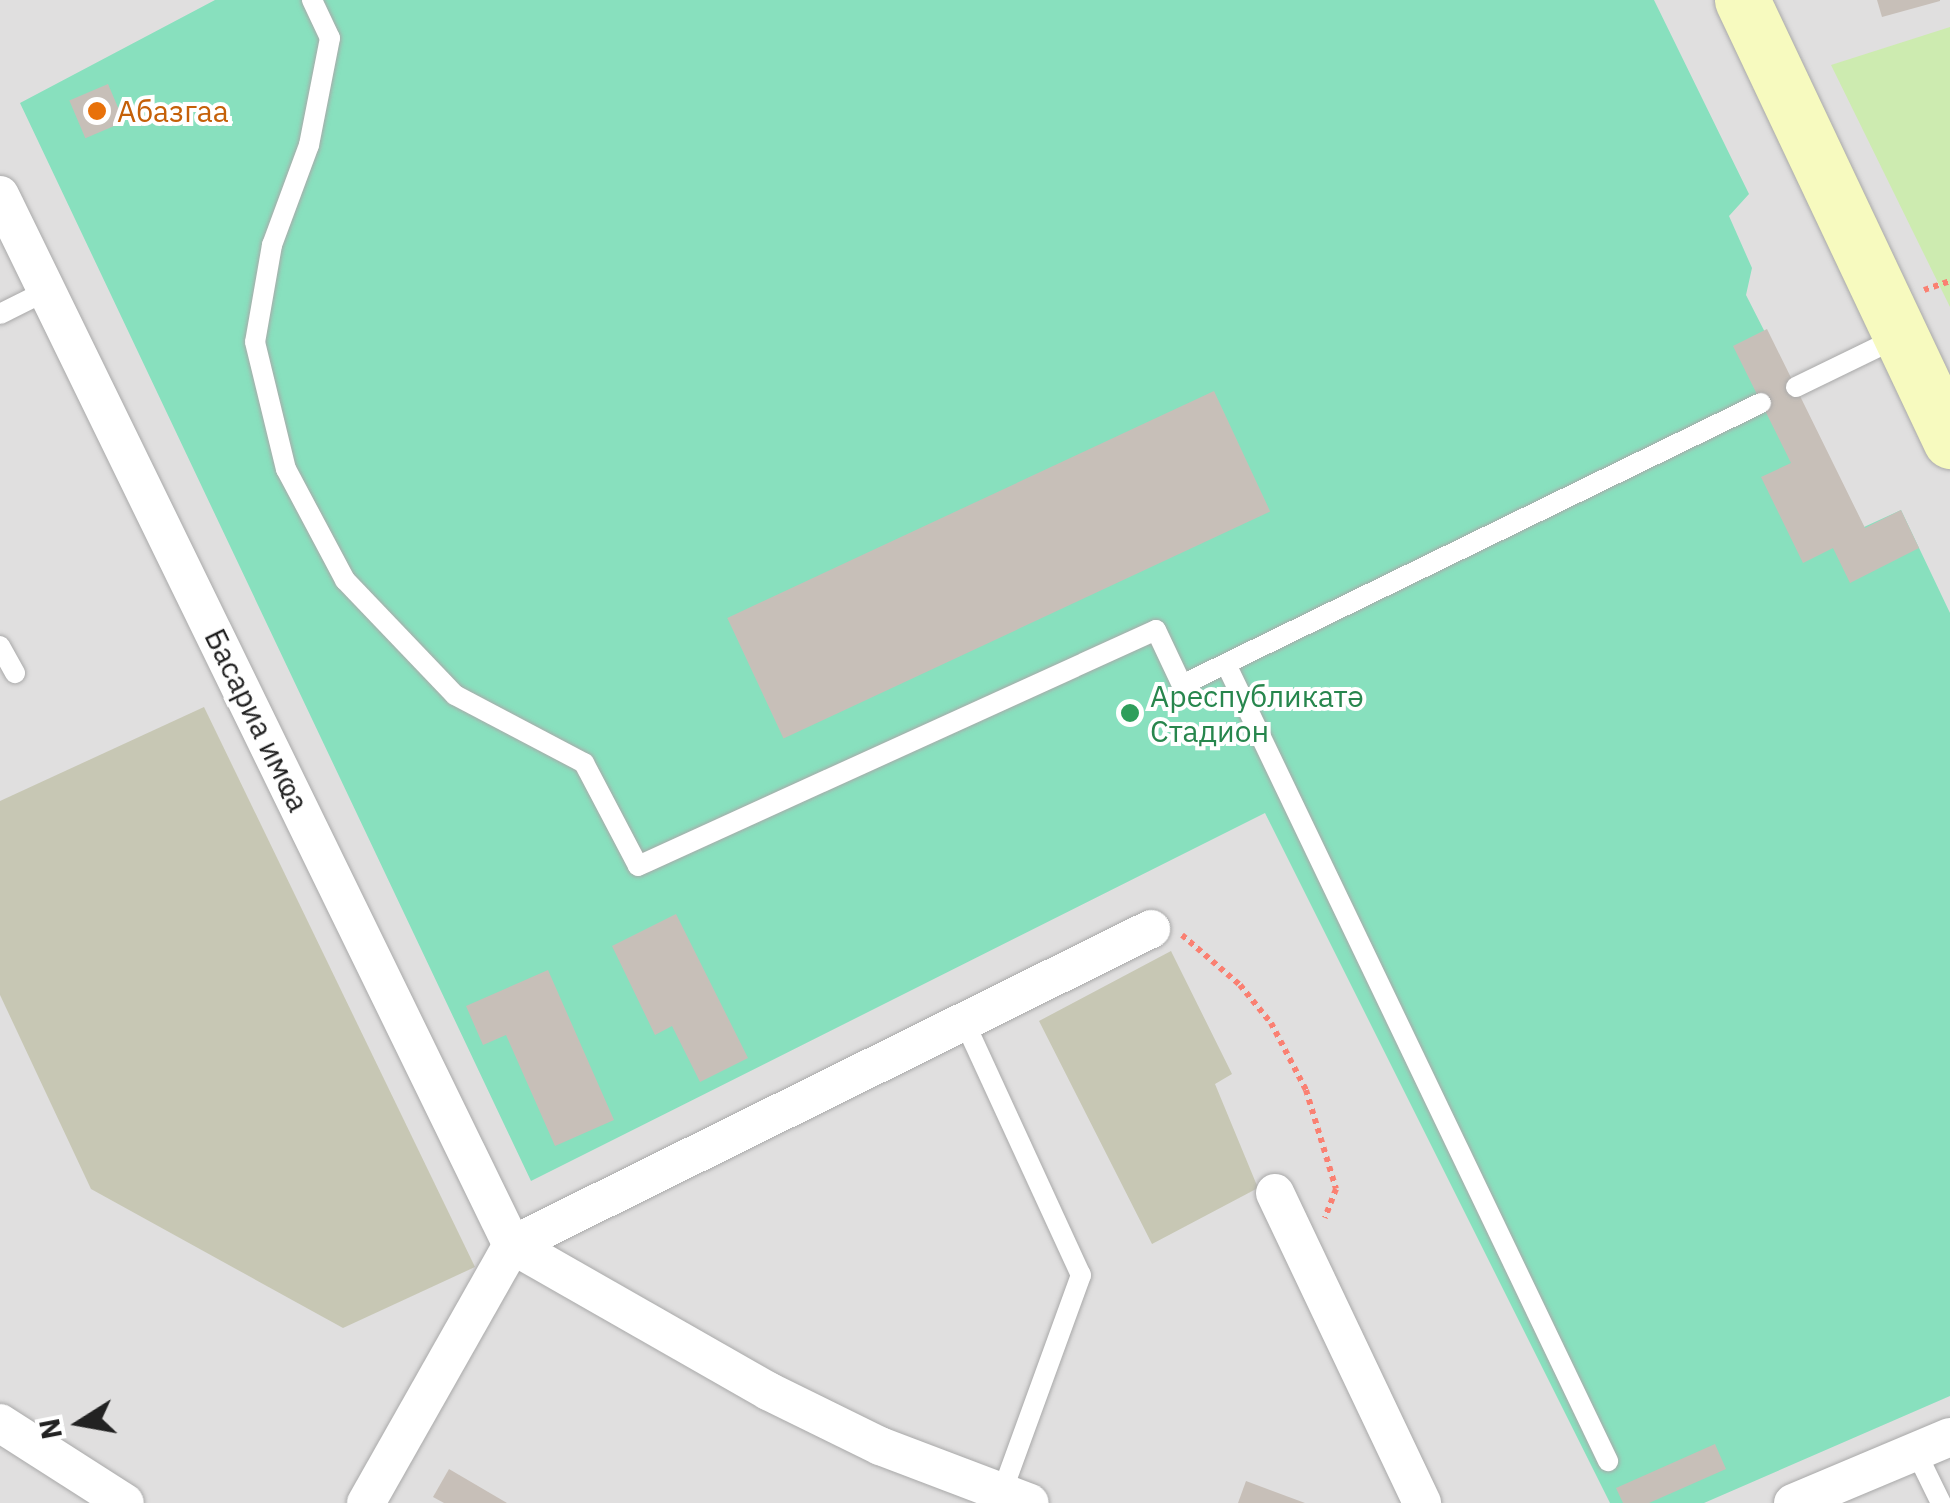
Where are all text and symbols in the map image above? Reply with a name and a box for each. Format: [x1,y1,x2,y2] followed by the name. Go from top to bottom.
[117,93,229,129] place label: Абазгаа
[86,100,108,122] marker: Абазгаа
[197,623,317,817] street label: Басариа имҩа
[1150,678,1364,748] place label: Ареспубликатә Стадион
[1119,702,1141,724] marker: Ареспубликатә Стадион
[30,1373,130,1473] north arrow
[30,1415,70,1442] text: N

